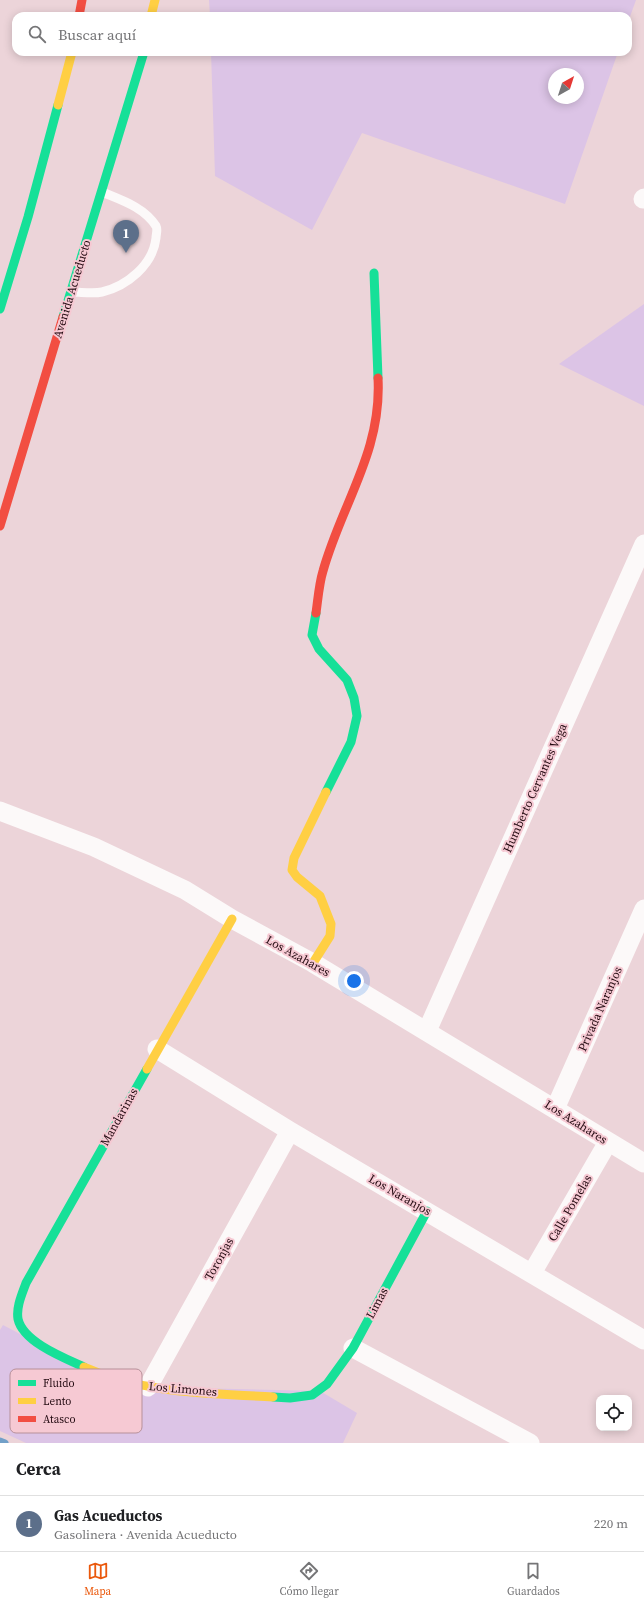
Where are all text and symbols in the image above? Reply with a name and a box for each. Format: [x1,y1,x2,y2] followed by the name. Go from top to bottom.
[12,12,632,56] search box
[26,23,48,45] icon: search
[58,24,136,45] text: Buscar aquí
[548,68,584,104] north arrow
[113,220,139,253] pin: 1
[49,237,95,340] street label: Avenida Acueducto
[499,720,571,855] street label: Humberto Cervantes Vega
[263,932,333,980] street label: Los Azahares
[574,964,626,1054] street label: Privada Naranjos
[344,971,364,991] your location
[97,1085,141,1149] street label: Mandarinas
[542,1096,610,1148] street label: Los Azahares
[366,1171,434,1219] street label: Los Naranjos
[544,1172,596,1244] street label: Calle Pomelas
[201,1235,237,1283] street label: Toronjas
[362,1285,392,1321] street label: Limas
[10,1369,142,1433] legend
[43,1376,75,1391] text: Fluido
[148,1378,218,1400] street label: Los Limones
[43,1394,71,1409] text: Lento
[596,1395,632,1431] map controls
[596,1395,632,1431] button: locate
[43,1412,75,1427] text: Atasco
[16,1457,61,1481] text: Cerca
[54,1505,162,1526] text: Gas Acueductos
[25,1515,33,1532] text: 1
[594,1515,628,1532] text: 220 m
[54,1526,237,1543] text: Gasolinera · Avenida Acueducto
[84,1560,111,1599] tab: Mapa
[279,1560,339,1599] tab: Cómo llegar
[507,1560,560,1599] tab: Guardados

